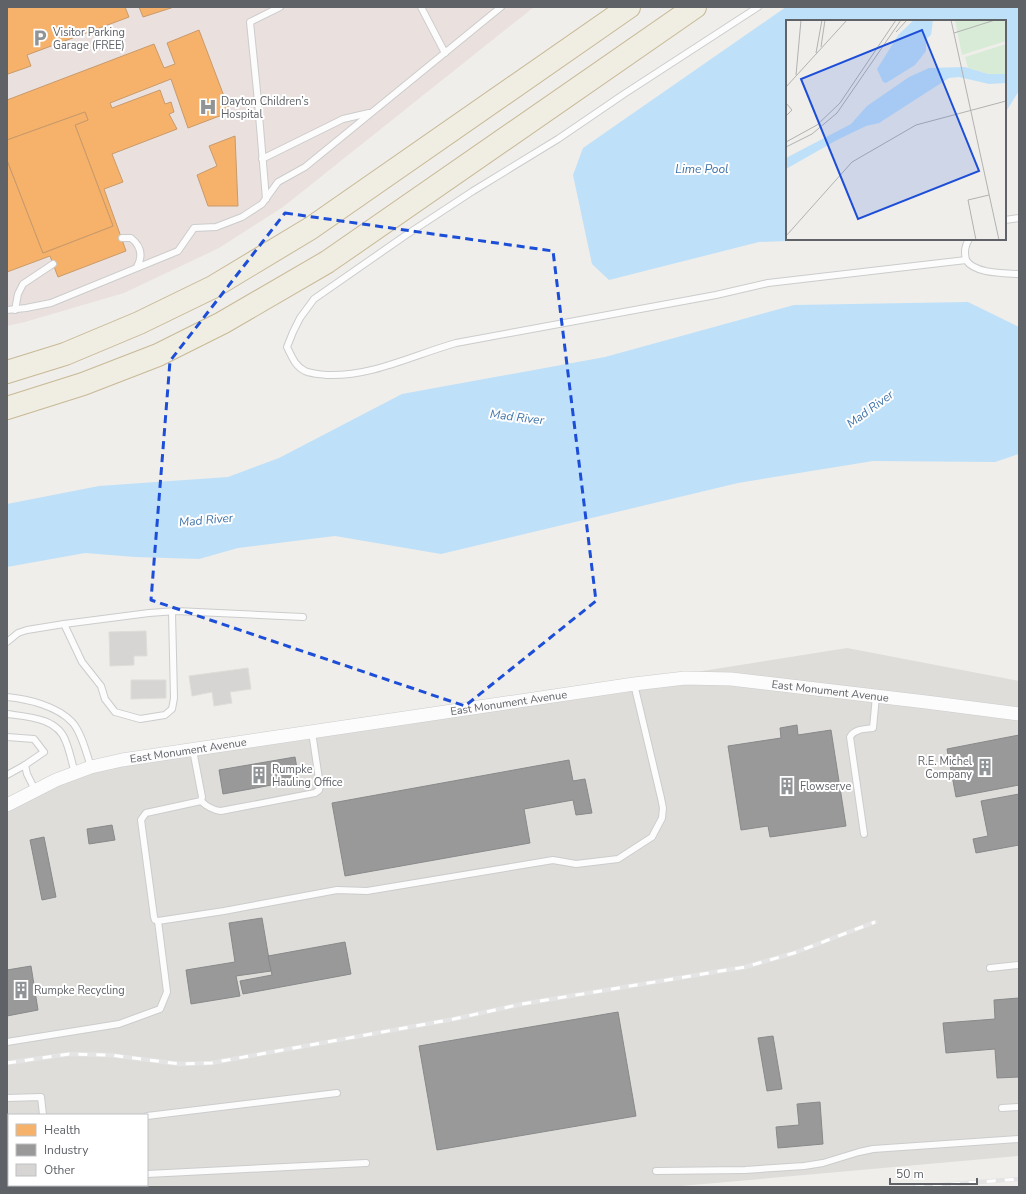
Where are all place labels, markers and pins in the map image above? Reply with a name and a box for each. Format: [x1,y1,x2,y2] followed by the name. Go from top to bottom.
[52,25,125,53] place label: Visitor Parking Garage (FREE)
[30,28,50,48] parking icon: Visitor Parking Garage (FREE)
[221,94,309,122] place label: Dayton Children’s Hospital
[198,97,218,117] hospital icon: Dayton Children’s Hospital
[918,754,973,782] place label: R.E. Michel Company
[975,757,995,777] building icon: R.E. Michel Company
[272,762,343,790] place label: Rumpke Hauling Office
[249,765,269,785] building icon: Rumpke Hauling Office
[777,776,797,796] building icon: Flowserve
[800,779,851,794] place label: Flowserve
[11,980,31,1000] building icon: Rumpke Recycling
[34,983,125,998] place label: Rumpke Recycling

